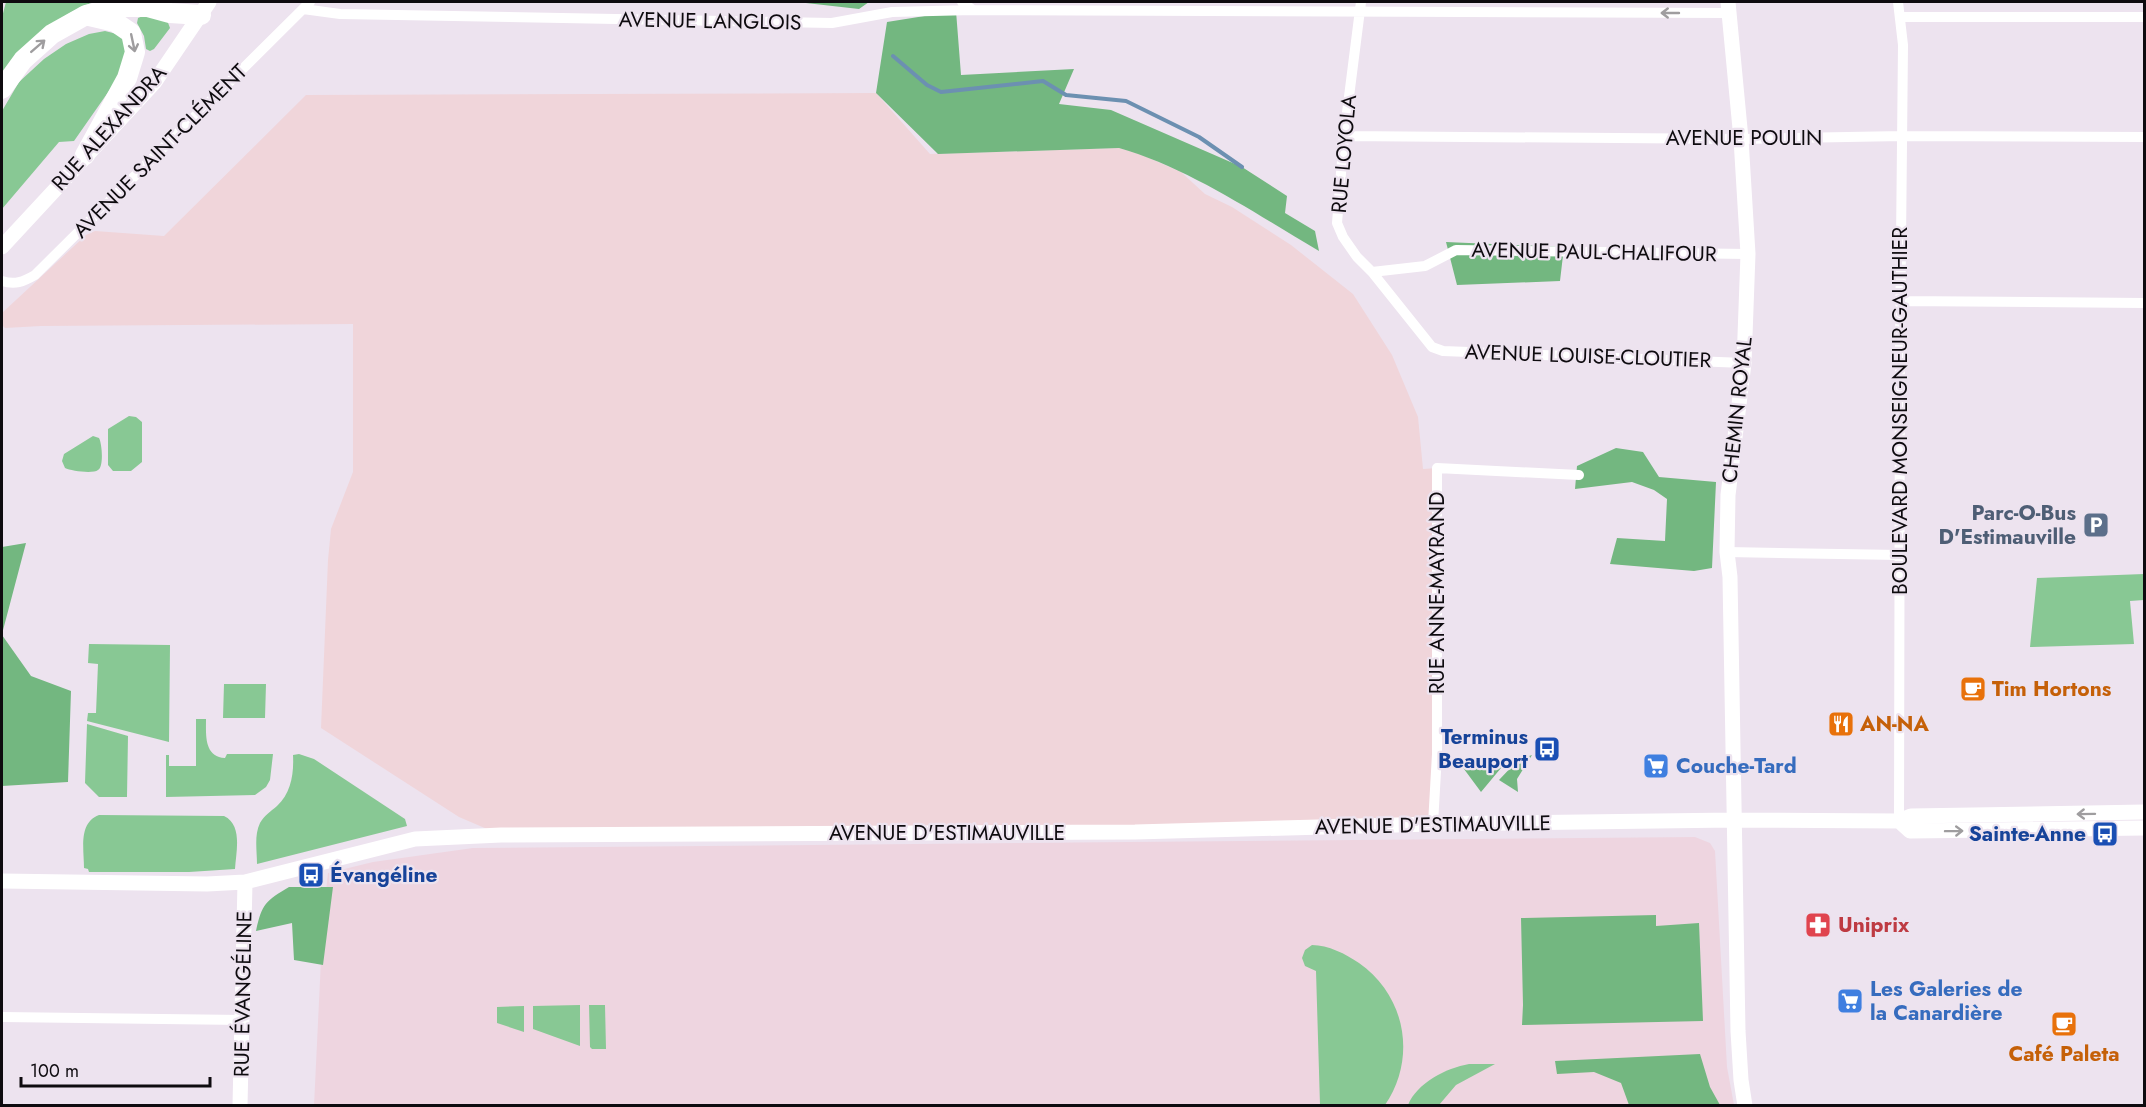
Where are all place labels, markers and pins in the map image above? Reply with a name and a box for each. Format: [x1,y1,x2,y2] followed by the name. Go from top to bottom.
[1939,498,2076,552] place label: Parc-O-Bus D'Estimauville
[2081,510,2111,540] parking icon: Parc-O-Bus D'Estimauville
[1958,674,1988,704] cafe icon: Tim Hortons
[1992,674,2112,704] place label: Tim Hortons
[1826,709,1856,739] restaurant icon: AN-NA
[1859,709,1929,739] place label: AN-NA
[1438,722,1528,776] place label: Terminus Beauport
[1532,734,1562,764] bus stop icon: Terminus Beauport
[1641,751,1671,781] supermarket icon: Couche-Tard
[1676,751,1797,781] place label: Couche-Tard
[1969,819,2086,849] place label: Sainte-Anne
[2090,819,2120,849] bus stop icon: Sainte-Anne
[296,860,326,890] bus stop icon: Évangéline
[330,860,438,890] place label: Évangéline
[1803,910,1833,940] pharmacy icon: Uniprix
[1838,910,1910,940] place label: Uniprix
[1870,974,2022,1028] place label: Les Galeries de la Canardière
[1835,986,1865,1016] supermarket icon: Les Galeries de la Canardière
[2049,1009,2079,1039] cafe icon: Café Paleta
[2008,1039,2120,1069] place label: Café Paleta

